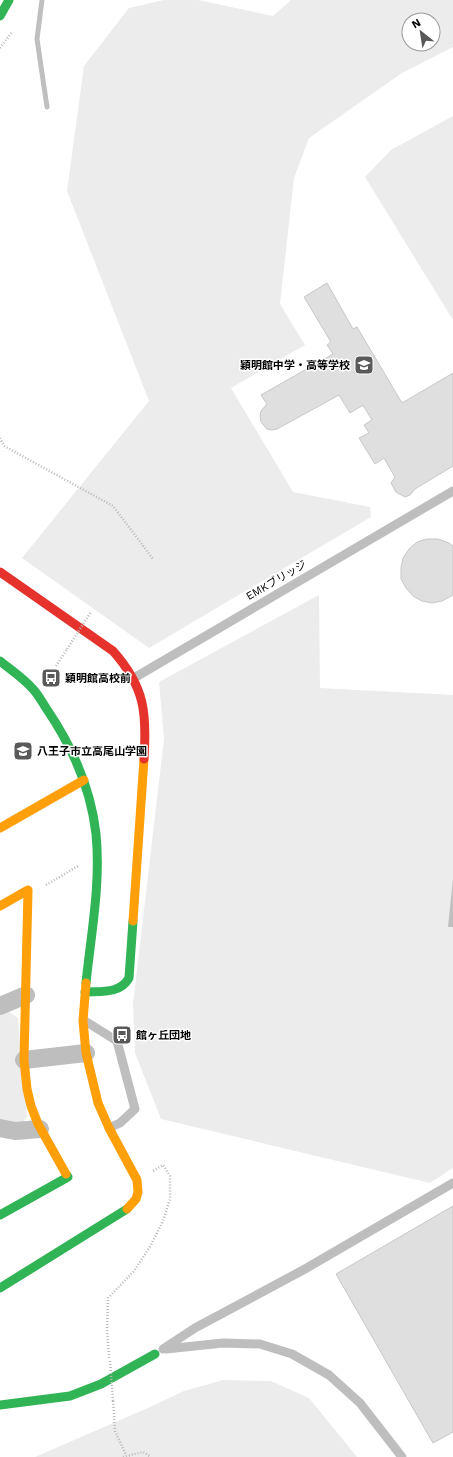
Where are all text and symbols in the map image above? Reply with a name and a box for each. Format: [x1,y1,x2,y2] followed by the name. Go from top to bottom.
[401,12,441,52] north arrow
[409,16,423,31] text: N
[353,354,375,376] school or university icon: 穎明館中学・高等学校
[240,359,350,372] place label: 穎明館中学・高等学校
[244,558,309,603] street label: EMKブリッジ
[40,667,62,689] bus stop icon: 穎明館高校前
[65,672,131,685] place label: 穎明館高校前
[12,740,34,762] school or university icon: 八王子市立高尾山学園
[37,745,147,758] place label: 八王子市立高尾山学園
[111,1024,133,1046] bus stop icon: 館ヶ丘団地
[135,1029,191,1042] place label: 館ヶ丘団地

